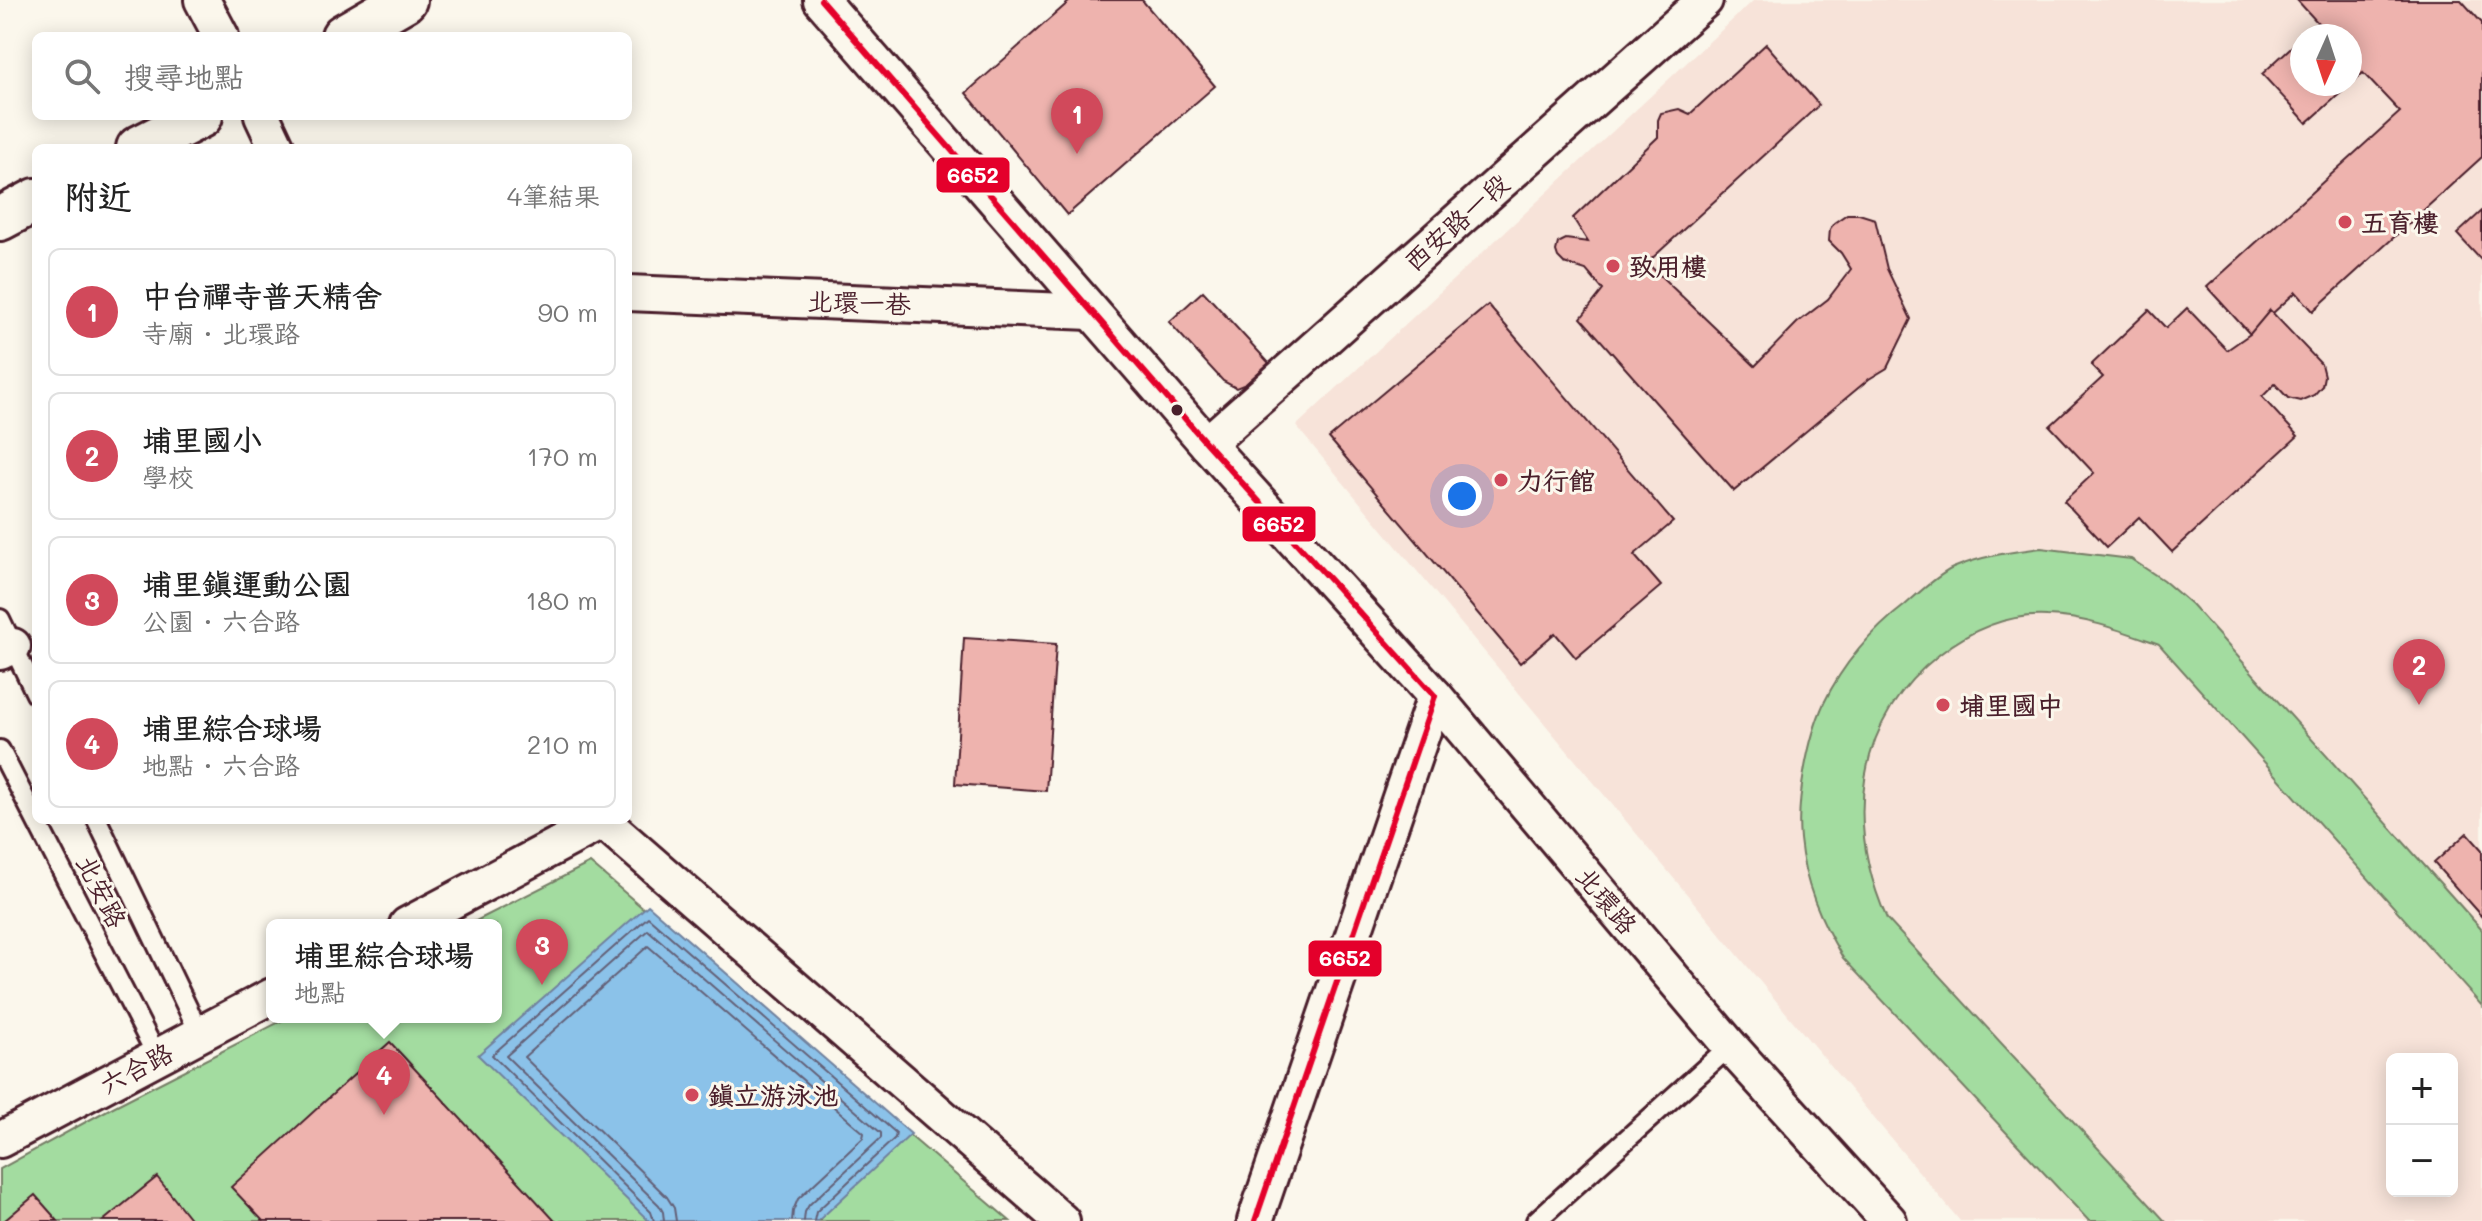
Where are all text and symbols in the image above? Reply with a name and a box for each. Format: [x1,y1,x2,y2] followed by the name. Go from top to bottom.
[2290,24,2362,96] north arrow
[32,32,632,120] search box
[60,54,104,98] icon: search
[124,56,244,96] text: 搜尋地點
[1051,88,1103,154] pin: 1
[935,156,1011,194] line badge: 6652
[947,160,999,189] text: 6652
[1396,166,1516,278] street label: 西安路一段
[64,173,132,218] text: 附近
[507,179,600,213] text: 4筆結果
[2361,205,2439,239] place label: 五育樓
[2336,213,2354,231] marker: 五育樓
[1629,249,1707,283] place label: 致用樓
[1604,257,1622,275] marker: 致用樓
[142,275,382,315] text: 中台禪寺普天精舍
[806,283,912,321] street label: 北環一巷
[86,295,98,329] text: 1
[538,295,598,329] text: 90 m
[142,316,300,350] text: 寺廟 · 北環路
[1169,402,1185,418] unlabelled marker
[142,419,262,459] text: 埔里國小
[85,439,99,473] text: 2
[527,439,598,473] text: 170 m
[142,460,194,494] text: 學校
[1517,463,1595,497] place label: 力行館
[1492,471,1510,489] marker: 力行館
[1442,476,1482,516] your location
[1241,505,1317,543] line badge: 6652
[1253,509,1305,538] text: 6652
[142,563,352,603] text: 埔里鎮運動公園
[84,583,100,617] text: 3
[526,583,598,617] text: 180 m
[142,604,300,638] text: 公園 · 六合路
[2393,639,2445,705] pin: 2
[1959,688,2063,722] place label: 埔里國中
[1934,696,1952,714] marker: 埔里國中
[142,707,322,747] text: 埔里綜合球場
[84,727,100,761] text: 4
[527,727,598,761] text: 210 m
[142,748,300,782] text: 地點 · 六合路
[69,849,135,933] street label: 北安路
[1569,859,1645,941] street label: 北環路
[266,919,502,1023] popup
[516,919,568,985] pin: 3
[294,934,474,974] text: 埔里綜合球場
[1307,939,1383,978] line badge: 6652
[1319,943,1371,972] text: 6652
[294,975,346,1009] text: 地點
[94,1035,178,1101] street label: 六合路
[358,1049,410,1115] pin: 4
[2386,1053,2458,1197] map controls
[2386,1053,2458,1125] button: +
[708,1078,838,1112] place label: 鎮立游泳池
[683,1086,701,1104] marker: 鎮立游泳池
[2386,1125,2458,1197] button: −

